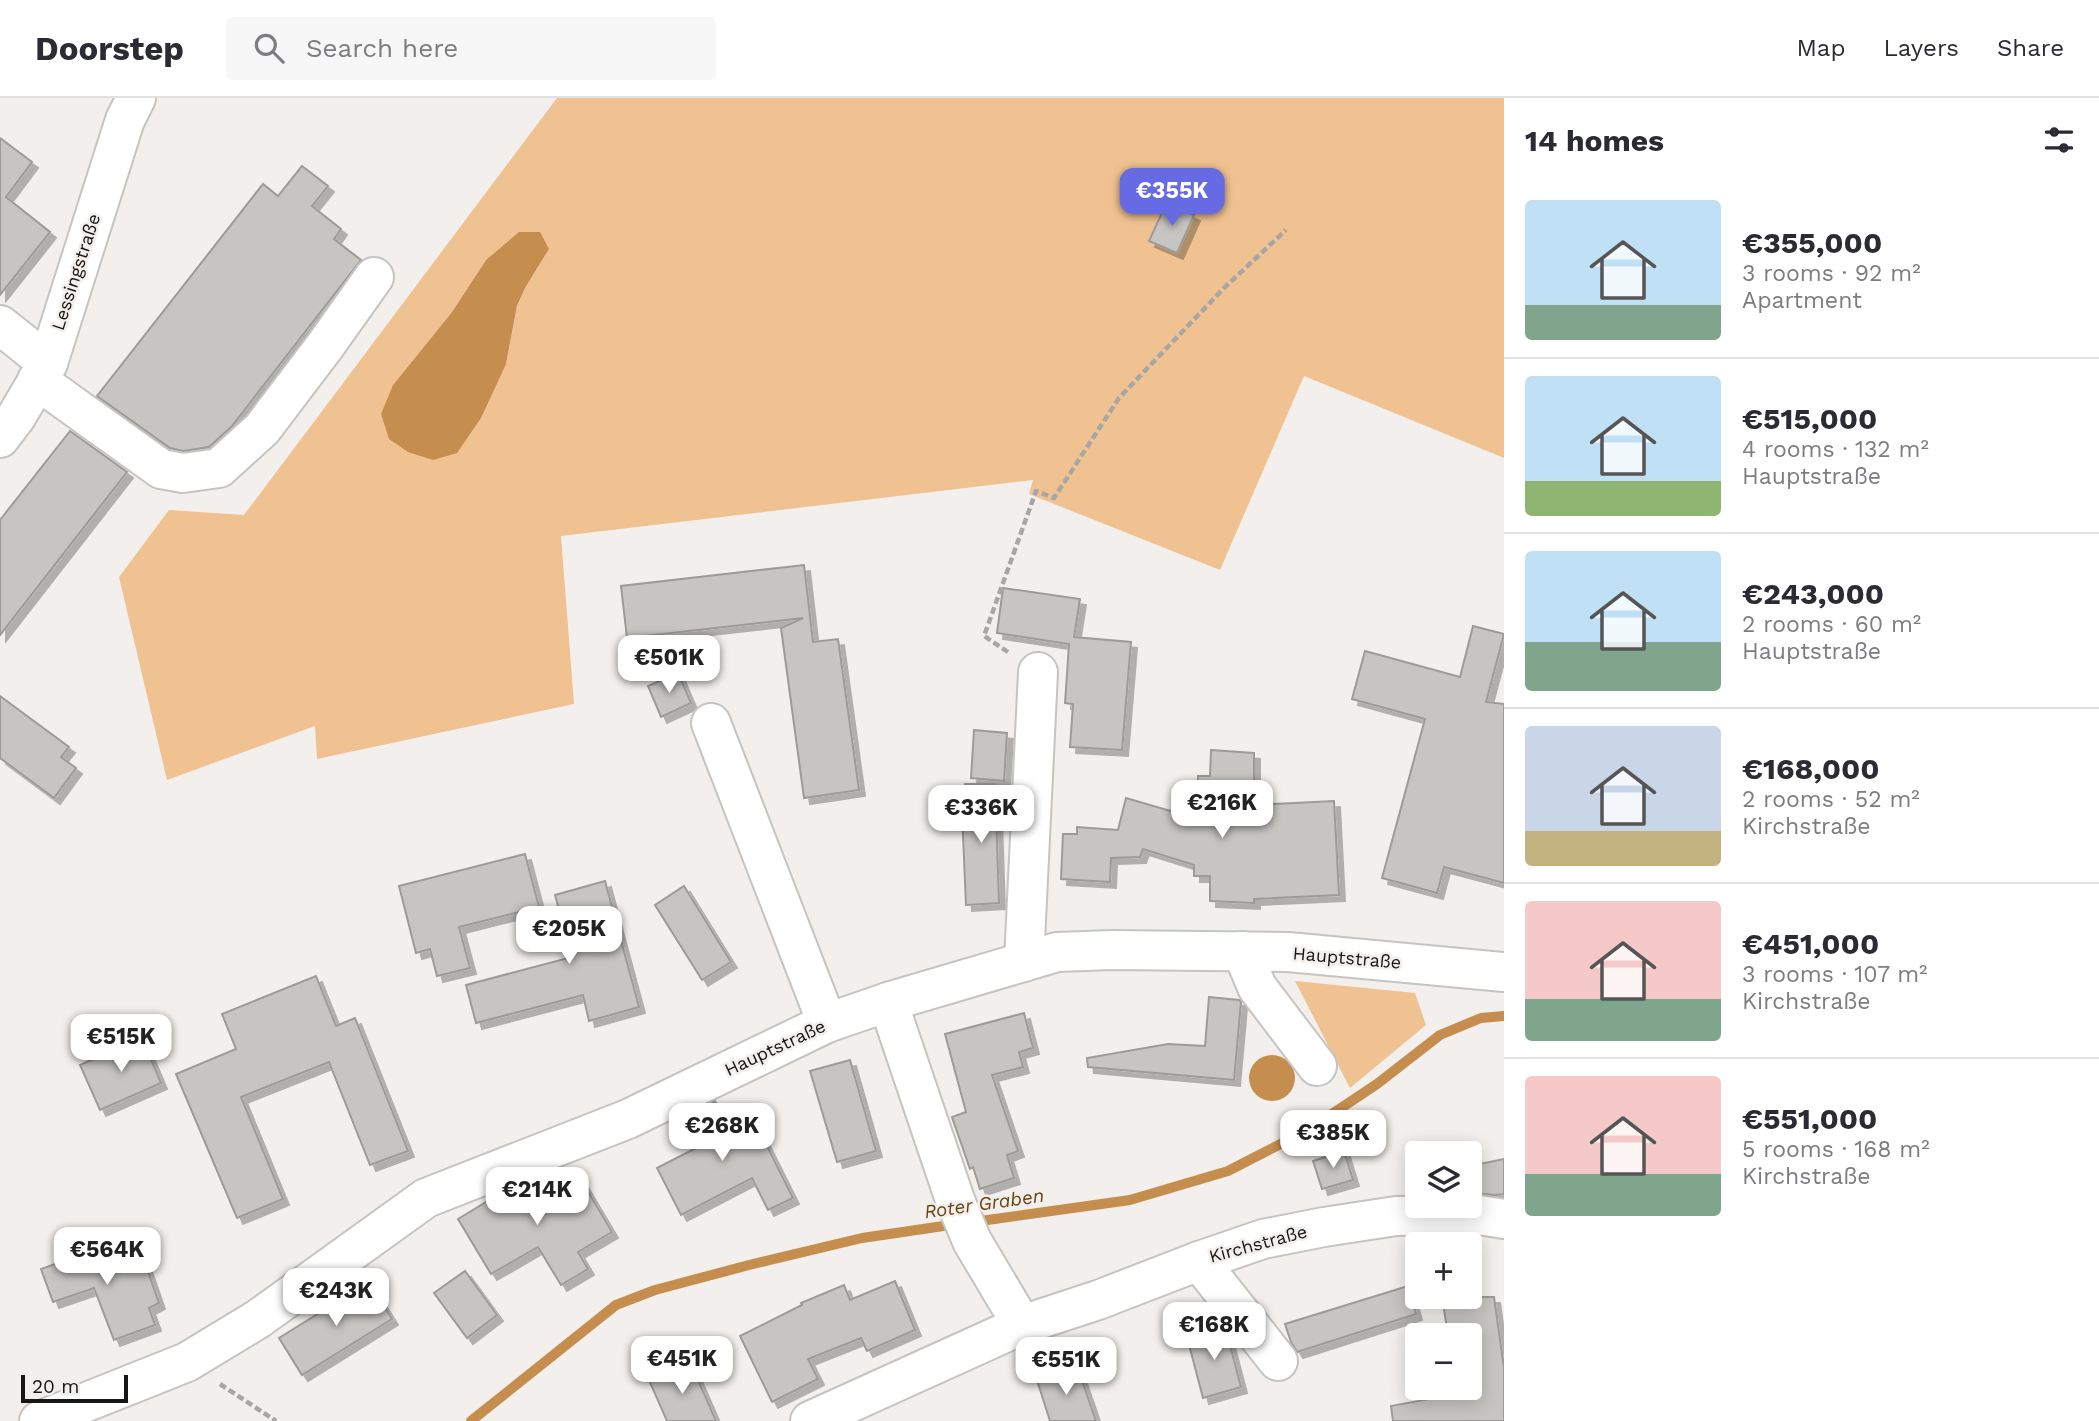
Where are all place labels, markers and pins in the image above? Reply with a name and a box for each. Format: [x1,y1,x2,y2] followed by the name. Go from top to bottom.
[1123,169,1221,228] pin: €355K
[620,636,718,695] pin: €501K
[1173,780,1271,840] pin: €216K
[932,786,1030,845] pin: €336K
[520,906,618,966] pin: €205K
[72,1014,170,1074] pin: €515K
[673,1104,771,1163] pin: €268K
[1284,1110,1382,1170] pin: €385K
[488,1168,586,1227] pin: €214K
[58,1228,156,1287] pin: €564K
[287,1268,385,1328] pin: €243K
[1165,1302,1263,1362] pin: €168K
[633,1336,731,1396] pin: €451K
[1017,1338,1115,1397] pin: €551K

